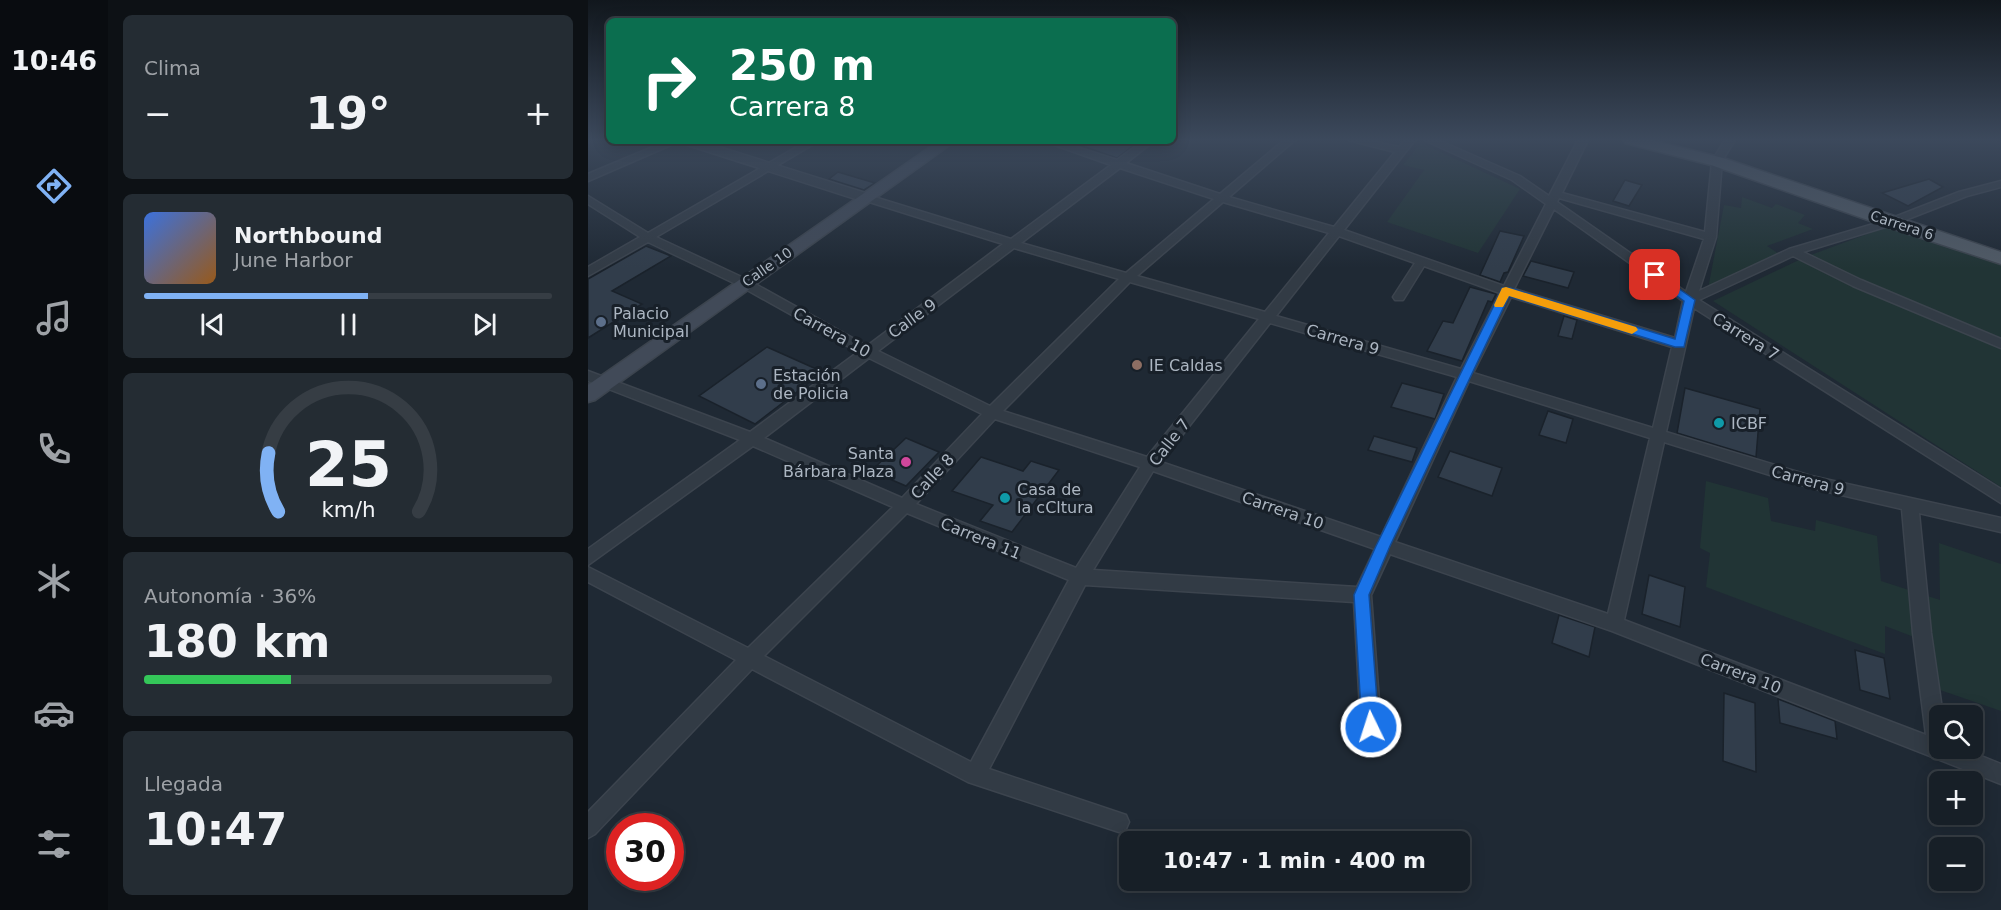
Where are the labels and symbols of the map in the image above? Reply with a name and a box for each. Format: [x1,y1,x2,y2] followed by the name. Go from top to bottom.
[1868,207,1936,243] street label: Carrera 6
[739,244,795,290] street label: Calle 10
[1629,249,1680,300] pin
[884,295,940,342] street label: Calle 9
[790,303,874,361] street label: Carrera 10
[613,304,689,341] place label: Palacio Municipal
[1709,308,1783,364] street label: Carrera 7
[594,315,608,329] marker: Palacio Municipal
[1304,320,1382,359] street label: Carrera 9
[1149,356,1223,375] place label: IE Caldas
[1130,358,1144,372] marker: IE Caldas
[773,366,849,403] place label: Estación de Policia
[754,377,768,391] marker: Estación de Policia
[1731,414,1767,433] place label: ICBF
[1145,415,1194,470] street label: Calle 7
[1712,416,1726,430] marker: ICBF
[783,444,894,481] place label: Santa Bárbara Plaza
[907,450,958,503] street label: Calle 8
[899,455,913,469] marker: Santa Bárbara Plaza
[1769,462,1847,499] street label: Carrera 9
[1017,480,1094,517] place label: Casa de la cCltura
[1239,488,1326,533] street label: Carrera 10
[998,491,1012,505] marker: Casa de la cCltura
[938,514,1024,563] street label: Carrera 11
[1698,649,1784,698] street label: Carrera 10
[1339,695,1403,759] position arrow
[606,813,684,891] speed limit sign: 30

